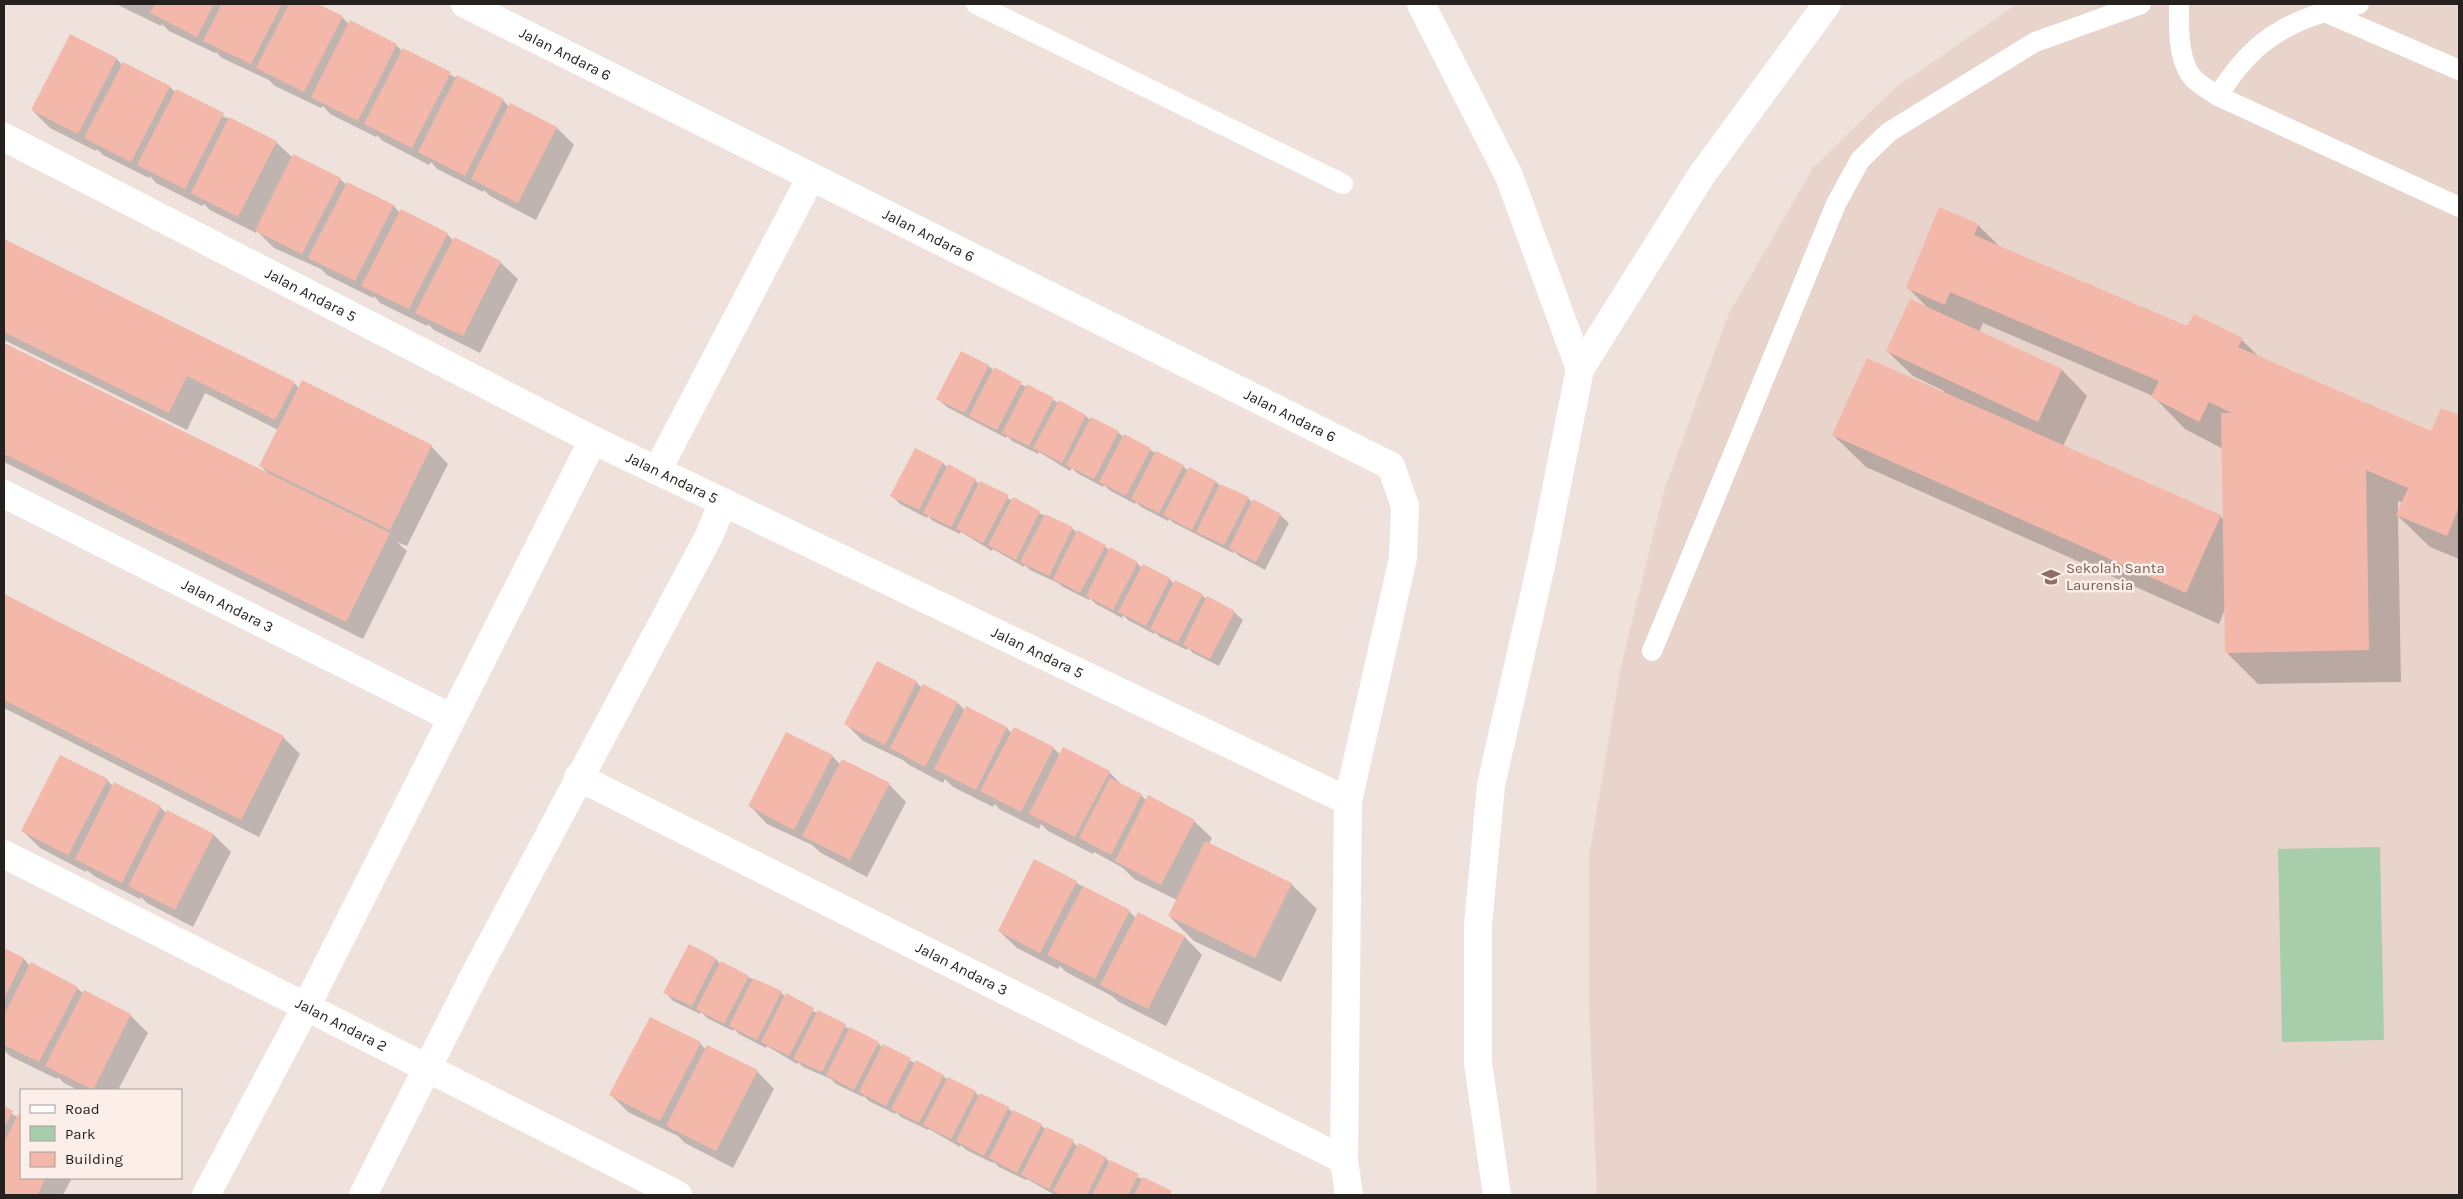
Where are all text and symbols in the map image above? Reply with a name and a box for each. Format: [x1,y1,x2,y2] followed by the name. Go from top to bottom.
[516,24,614,84] street label: Jalan Andara 6
[880,205,977,266] street label: Jalan Andara 6
[262,264,359,326] street label: Jalan Andara 5
[1241,385,1339,446] street label: Jalan Andara 6
[623,448,721,507] street label: Jalan Andara 5
[2066,559,2165,594] place label: Sekolah Santa Laurensia
[2040,566,2062,588] school or university icon: Sekolah Santa Laurensia
[179,575,277,636] street label: Jalan Andara 3
[988,623,1086,682] street label: Jalan Andara 5
[913,938,1011,999] street label: Jalan Andara 3
[293,994,390,1055] street label: Jalan Andara 2
[20,1089,182,1179] legend
[65,1100,100,1118] text: Road
[65,1125,95,1143] text: Park
[65,1150,123,1168] text: Building

